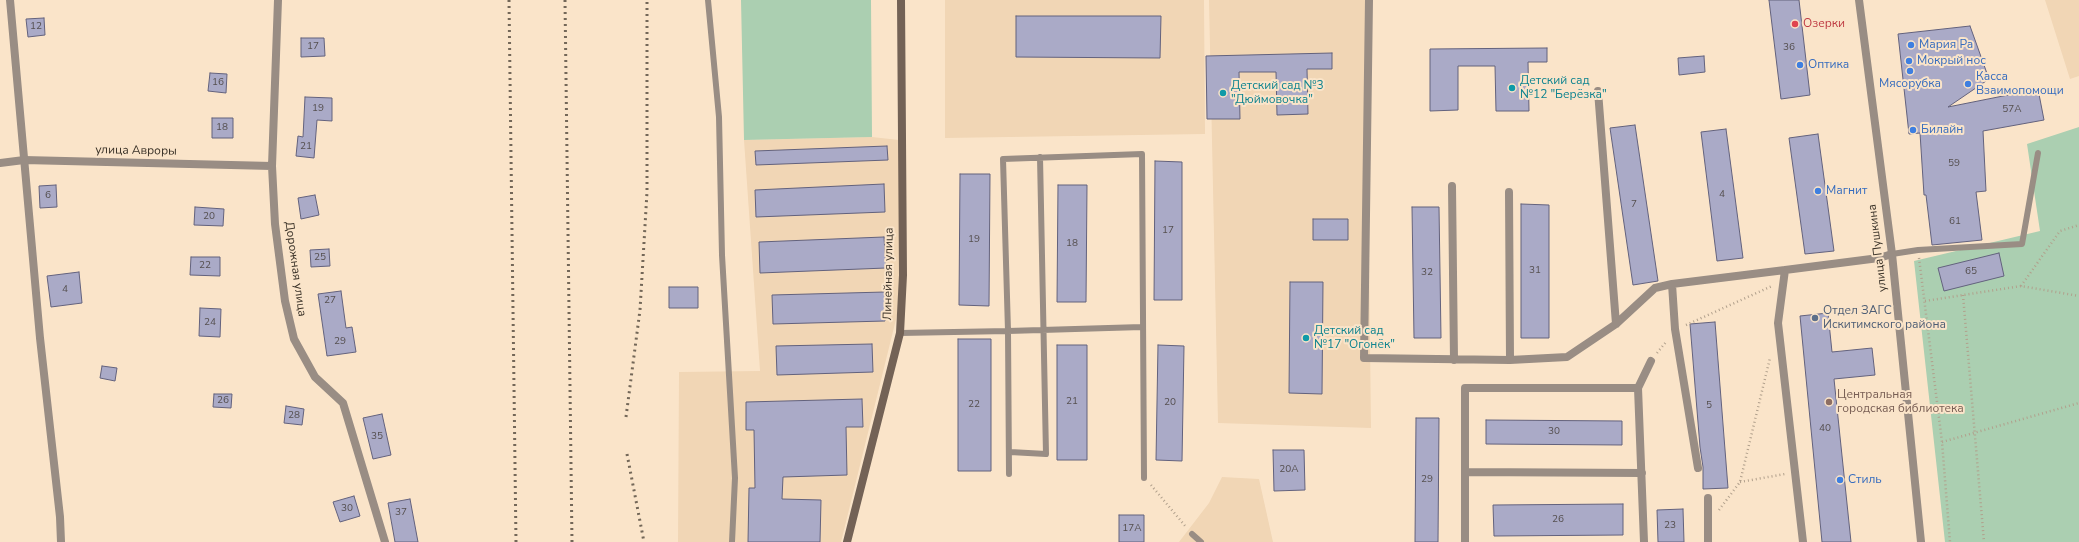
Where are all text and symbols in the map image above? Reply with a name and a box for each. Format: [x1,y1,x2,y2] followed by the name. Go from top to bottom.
[1803,17,1845,31] place label: Озерки
[1790,19,1800,29] marker: Озерки
[30,21,42,33] house number: 12
[1919,38,1973,52] place label: Мария Ра
[1906,40,1916,50] marker: Мария Ра
[307,41,319,53] house number: 17
[1783,42,1795,54] house number: 36
[1917,54,1986,68] place label: Мокрый нос
[1904,56,1914,66] marker: Мокрый нос
[1808,58,1849,72] place label: Оптика
[1795,60,1805,70] marker: Оптика
[1905,66,1915,76] marker: Мясорубка
[1976,70,2064,98] place label: Касса Взаимопомощи
[1520,74,1607,102] place label: Детский сад №12 "Берёзка"
[212,77,224,89] house number: 16
[1879,77,1941,91] place label: Мясорубка
[1231,79,1324,107] place label: Детский сад №3 "Дюймовочка"
[1963,79,1973,89] marker: Касса Взаимопомощи
[1507,83,1517,93] marker: Детский сад №12 "Берёзка"
[1218,88,1228,98] marker: Детский сад №3 "Дюймовочка"
[312,103,324,115] house number: 19
[2002,104,2022,116] house number: 57А
[216,122,228,134] house number: 18
[1921,123,1963,137] place label: Билайн
[1908,125,1918,135] marker: Билайн
[300,141,312,153] house number: 21
[95,143,177,159] street label: улица Авроры
[1948,158,1960,170] house number: 59
[1826,184,1867,198] place label: Магнит
[1813,186,1823,196] marker: Магнит
[1719,189,1725,201] house number: 4
[45,190,51,202] house number: 6
[1631,199,1637,211] house number: 7
[1865,203,1891,293] street label: улица Пушкина
[203,211,215,223] house number: 20
[1949,216,1961,228] house number: 61
[281,220,309,318] street label: Дорожная улица
[1162,225,1174,237] house number: 17
[881,227,897,321] street label: Линейная улица
[968,234,980,246] house number: 19
[1066,238,1078,250] house number: 18
[314,252,326,264] house number: 25
[199,260,211,272] house number: 22
[1529,265,1541,277] house number: 31
[1965,266,1977,278] house number: 65
[1421,267,1433,279] house number: 32
[62,284,68,296] house number: 4
[324,295,336,307] house number: 27
[1823,304,1946,332] place label: Отдел ЗАГС Искитимского района
[1810,313,1820,323] marker: Отдел ЗАГС Искитимского района
[204,317,216,329] house number: 24
[1314,324,1395,352] place label: Детский сад №17 "Огонёк"
[1301,333,1311,343] marker: Детский сад №17 "Огонёк"
[334,336,346,348] house number: 29
[1837,388,1964,416] place label: Центральная городская библиотека
[217,395,229,407] house number: 26
[1066,396,1078,408] house number: 21
[1164,397,1176,409] house number: 20
[1824,397,1834,407] marker: Центральная городская библиотека
[968,399,980,411] house number: 22
[1706,400,1712,412] house number: 5
[288,410,300,422] house number: 28
[1819,423,1831,435] house number: 40
[1548,426,1560,438] house number: 30
[371,431,383,443] house number: 35
[1279,464,1299,476] house number: 20А
[1848,473,1882,487] place label: Стиль
[1421,474,1433,486] house number: 29
[1835,475,1845,485] marker: Стиль
[341,503,353,515] house number: 30
[395,507,407,519] house number: 37
[1552,514,1564,526] house number: 26
[1664,520,1676,532] house number: 23
[1122,523,1142,535] house number: 17А

